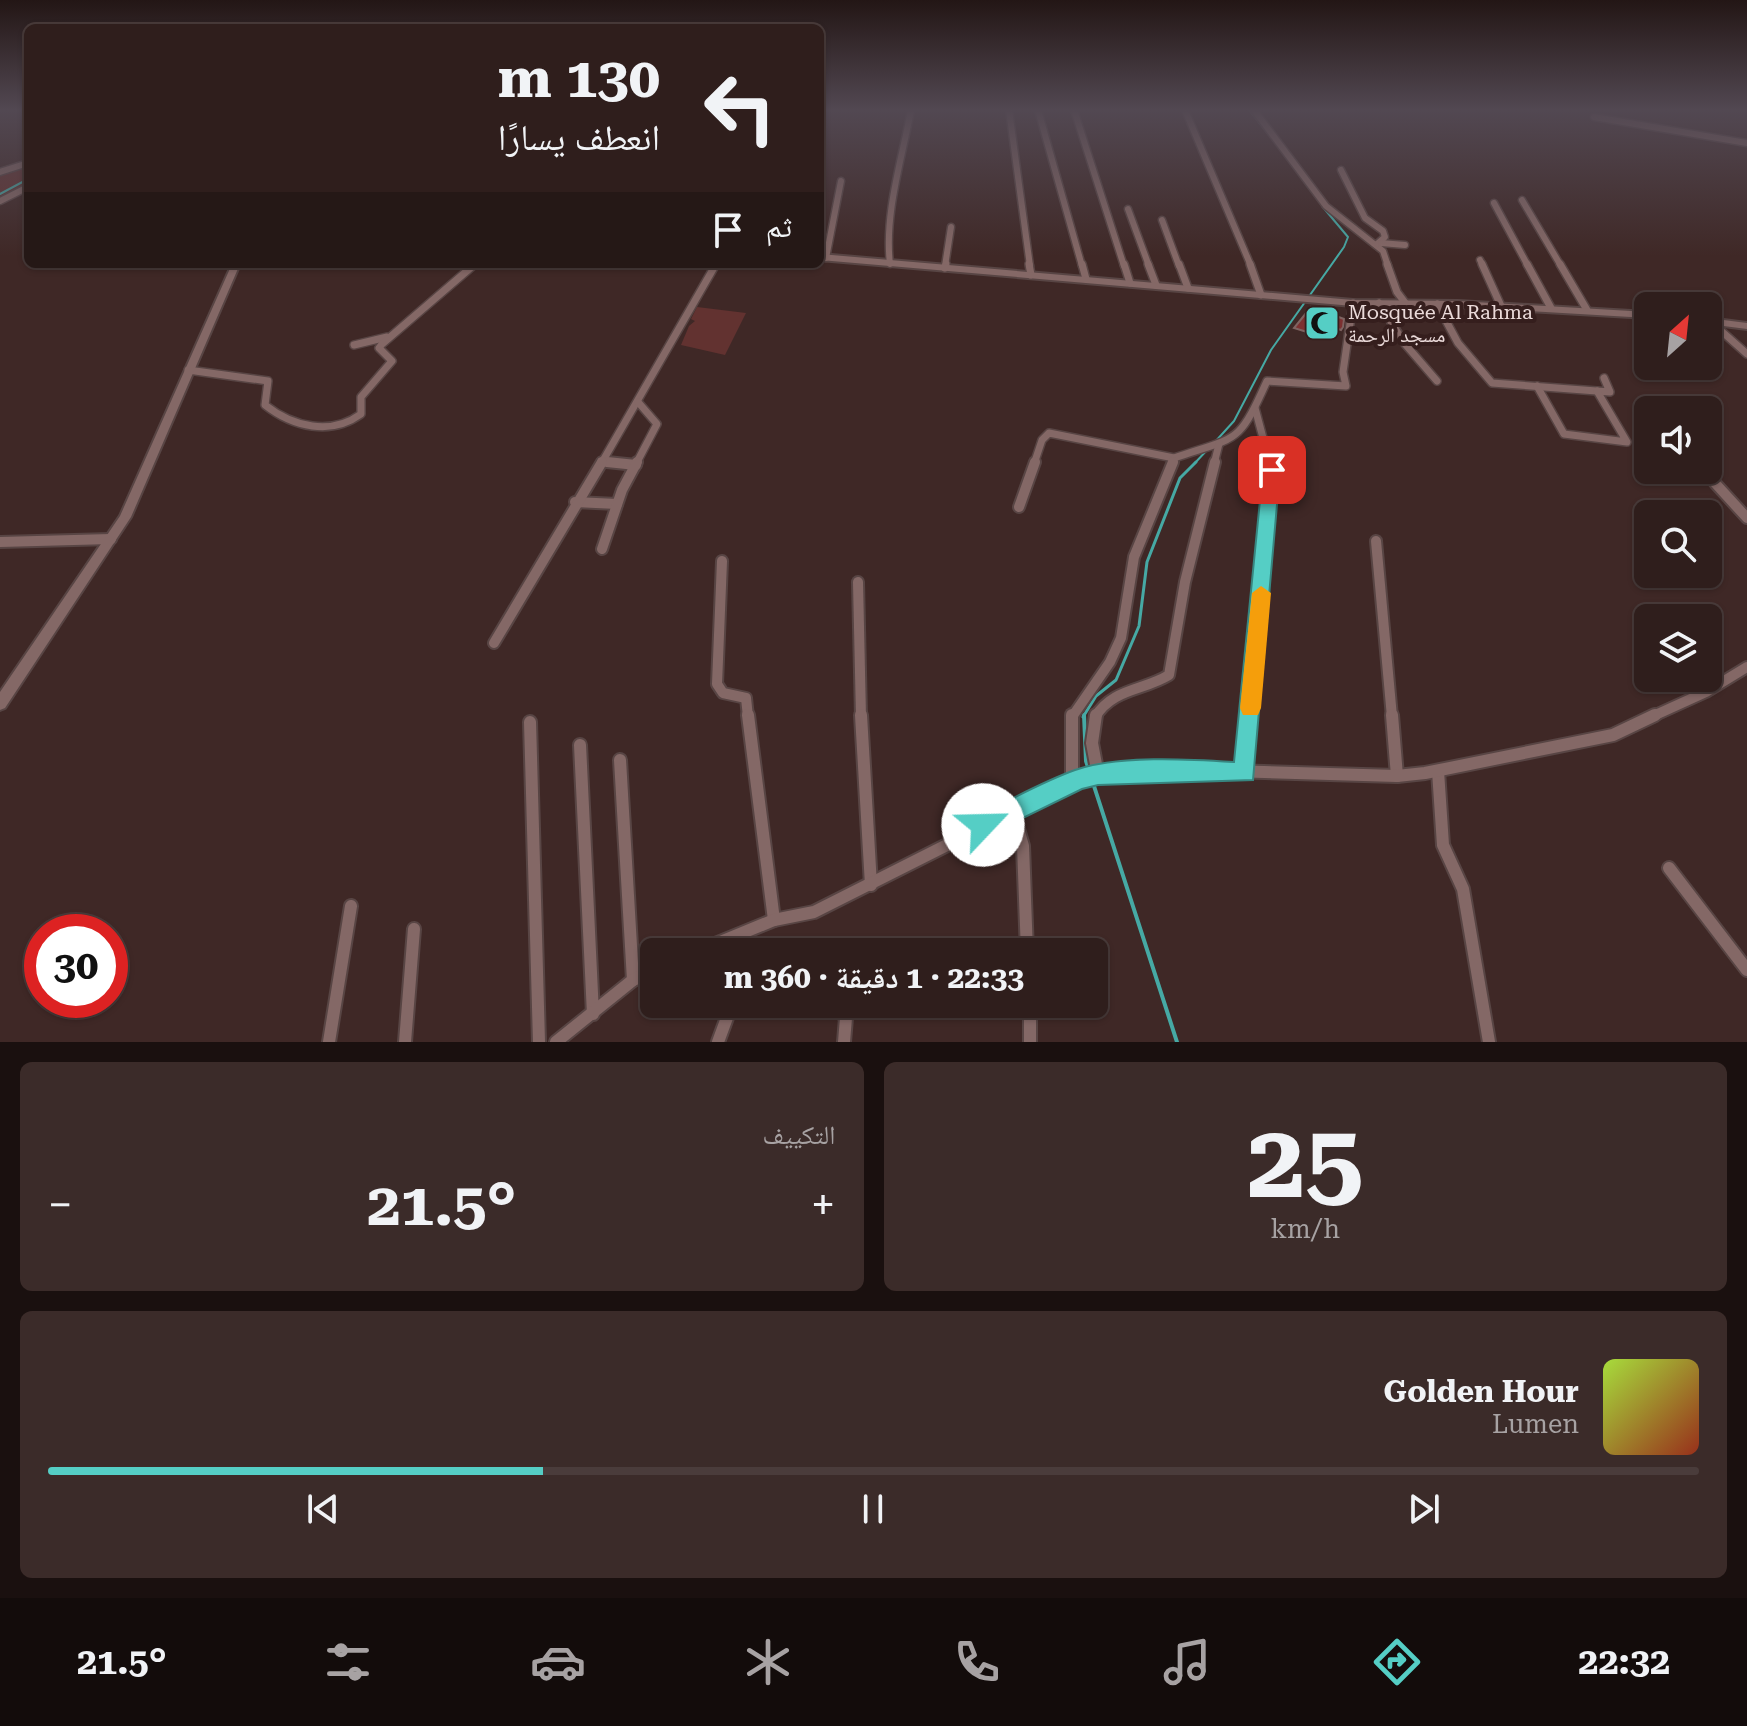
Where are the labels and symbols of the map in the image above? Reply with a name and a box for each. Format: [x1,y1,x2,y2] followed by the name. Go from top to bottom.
[1634,292,1722,380] north arrow
[1348,300,1533,347] place label: Mosquée Al Rahma مسجد الرحمة
[1303,304,1341,342] mosque icon: Mosquée Al Rahma مسجد الرحمة
[1238,436,1306,504] pin
[941,783,1025,867] position arrow
[24,914,128,1018] speed limit sign: 30

